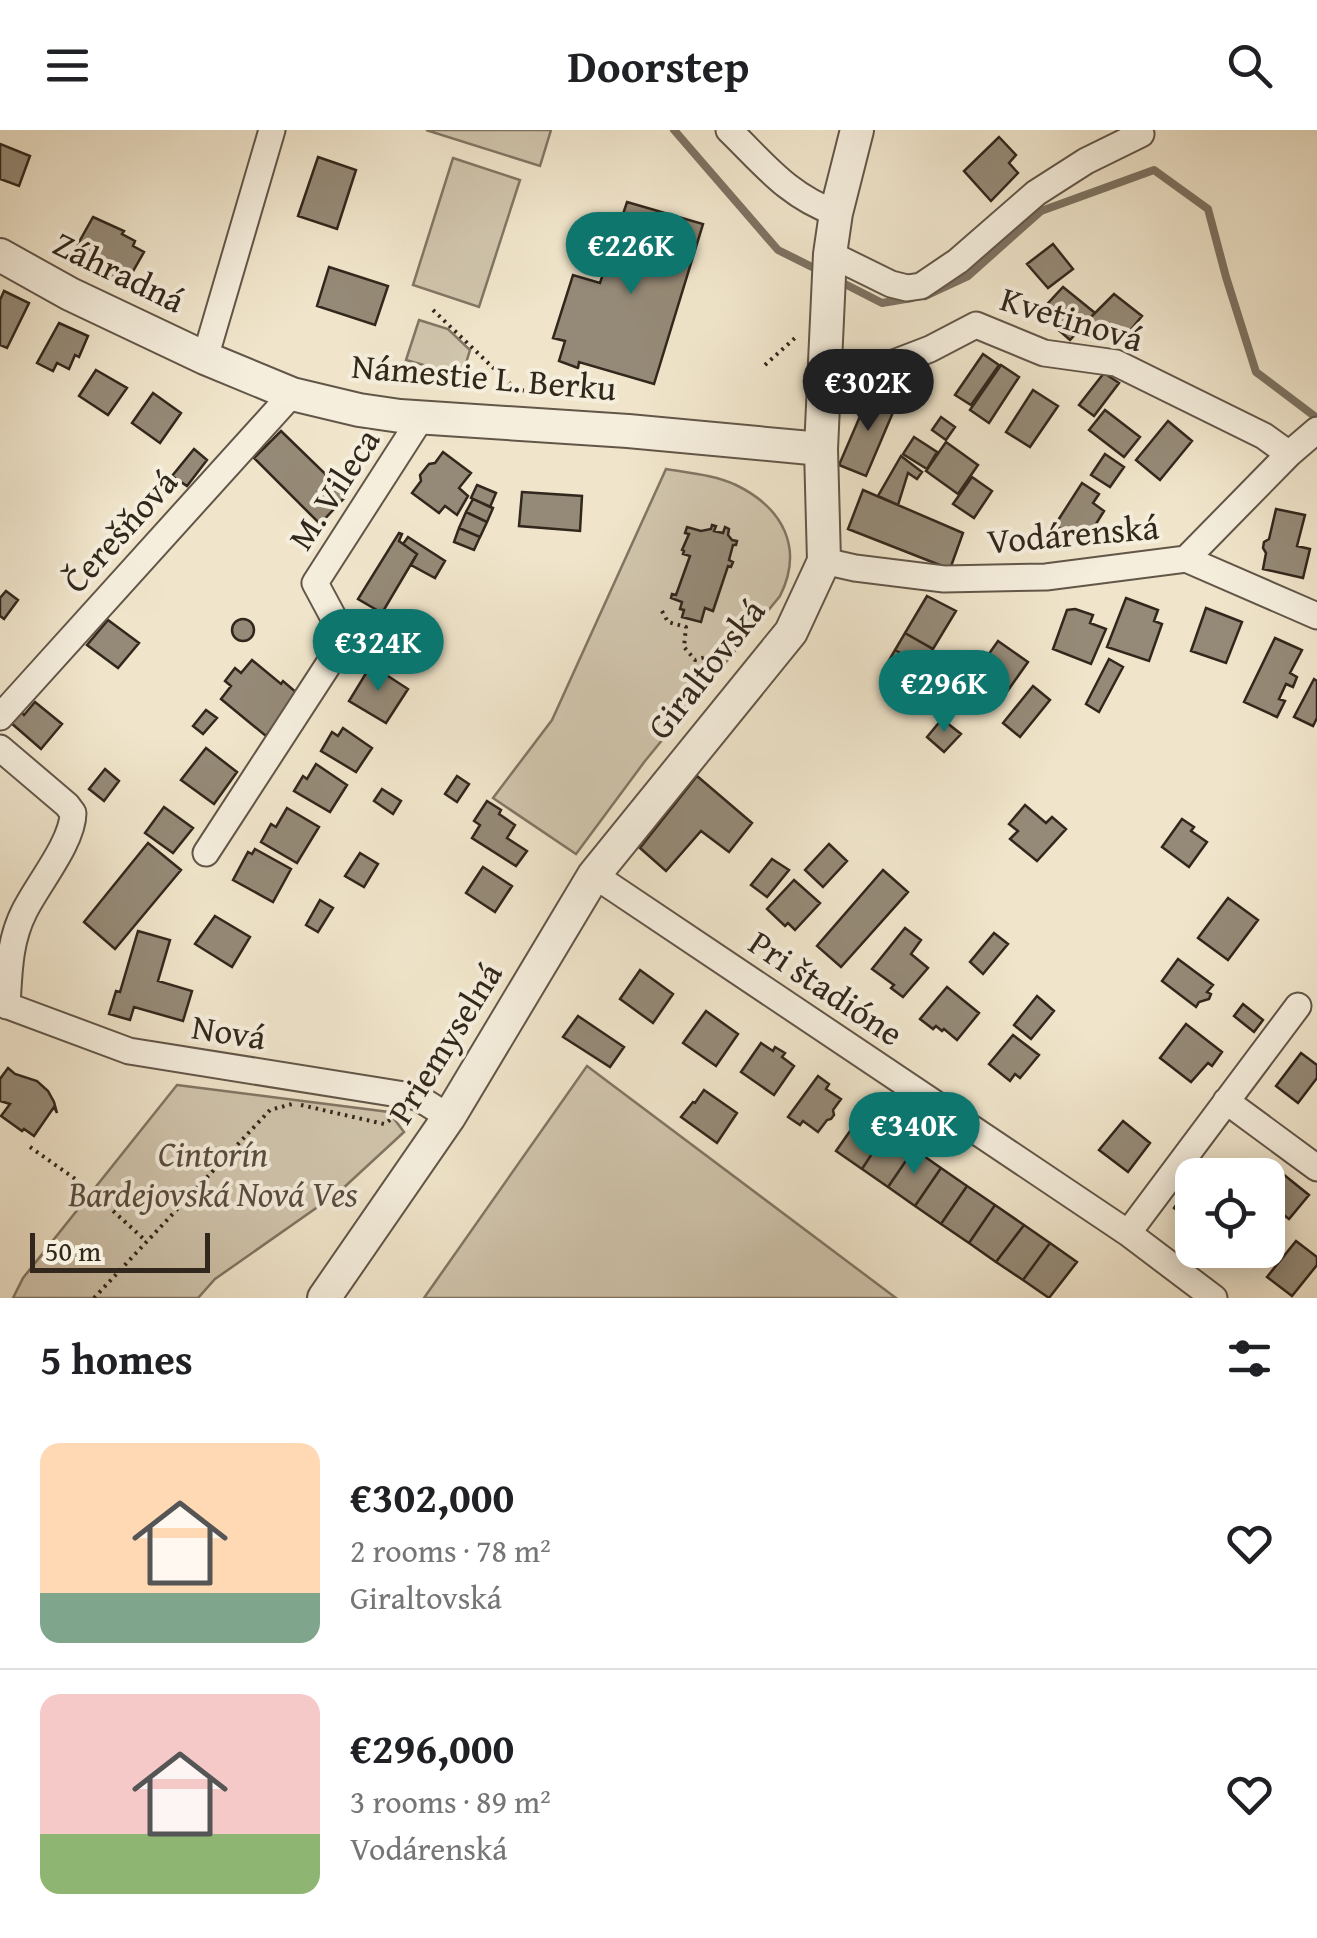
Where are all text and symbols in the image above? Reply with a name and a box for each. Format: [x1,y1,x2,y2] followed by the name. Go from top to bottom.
[568,33,749,98] text: Doorstep
[40,38,95,93] icon: menu
[1222,38,1277,93] icon: search
[561,212,701,297] pin: €226K
[45,218,194,325] street label: Záhradná
[588,221,674,268] text: €226K
[995,273,1150,364] street label: Kvetinová
[350,340,618,413] street label: Námestie L. Berku
[798,349,938,434] pin: €302K
[825,358,911,405] text: €302K
[275,417,392,560] street label: M. Vileca
[50,457,189,604] street label: Čerešňová
[985,501,1161,566] street label: Vodárenská
[634,587,777,750] street label: Giraltovská
[308,609,448,694] pin: €324K
[335,618,421,665] text: €324K
[874,650,1014,735] pin: €296K
[901,659,987,706] text: €296K
[739,917,914,1058] street label: Pri štadióne
[375,952,515,1133] street label: Priemyselná
[189,1001,270,1063] street label: Nová
[844,1092,984,1177] pin: €340K
[871,1101,957,1148] text: €340K
[67,1128,358,1219] park label: Cintorín Bardejovská Nová Ves
[1175,1158,1285,1268] map controls
[1175,1158,1285,1268] button: locate
[30,1228,210,1272] scale bar
[45,1230,101,1271] text: 50 m
[40,1328,193,1389] text: 5 homes
[1222,1331,1277,1386] icon: filters
[350,1466,514,1527] text: €302,000
[120,1483,240,1603] icon: home
[1222,1516,1277,1571] icon: heart
[350,1527,551,1574] text: 2 rooms · 78 m²
[350,1574,502,1621] text: Giraltovská
[350,1717,514,1778] text: €296,000
[120,1734,240,1854] icon: home
[1222,1767,1277,1822] icon: heart
[350,1778,551,1825] text: 3 rooms · 89 m²
[350,1825,507,1872] text: Vodárenská

